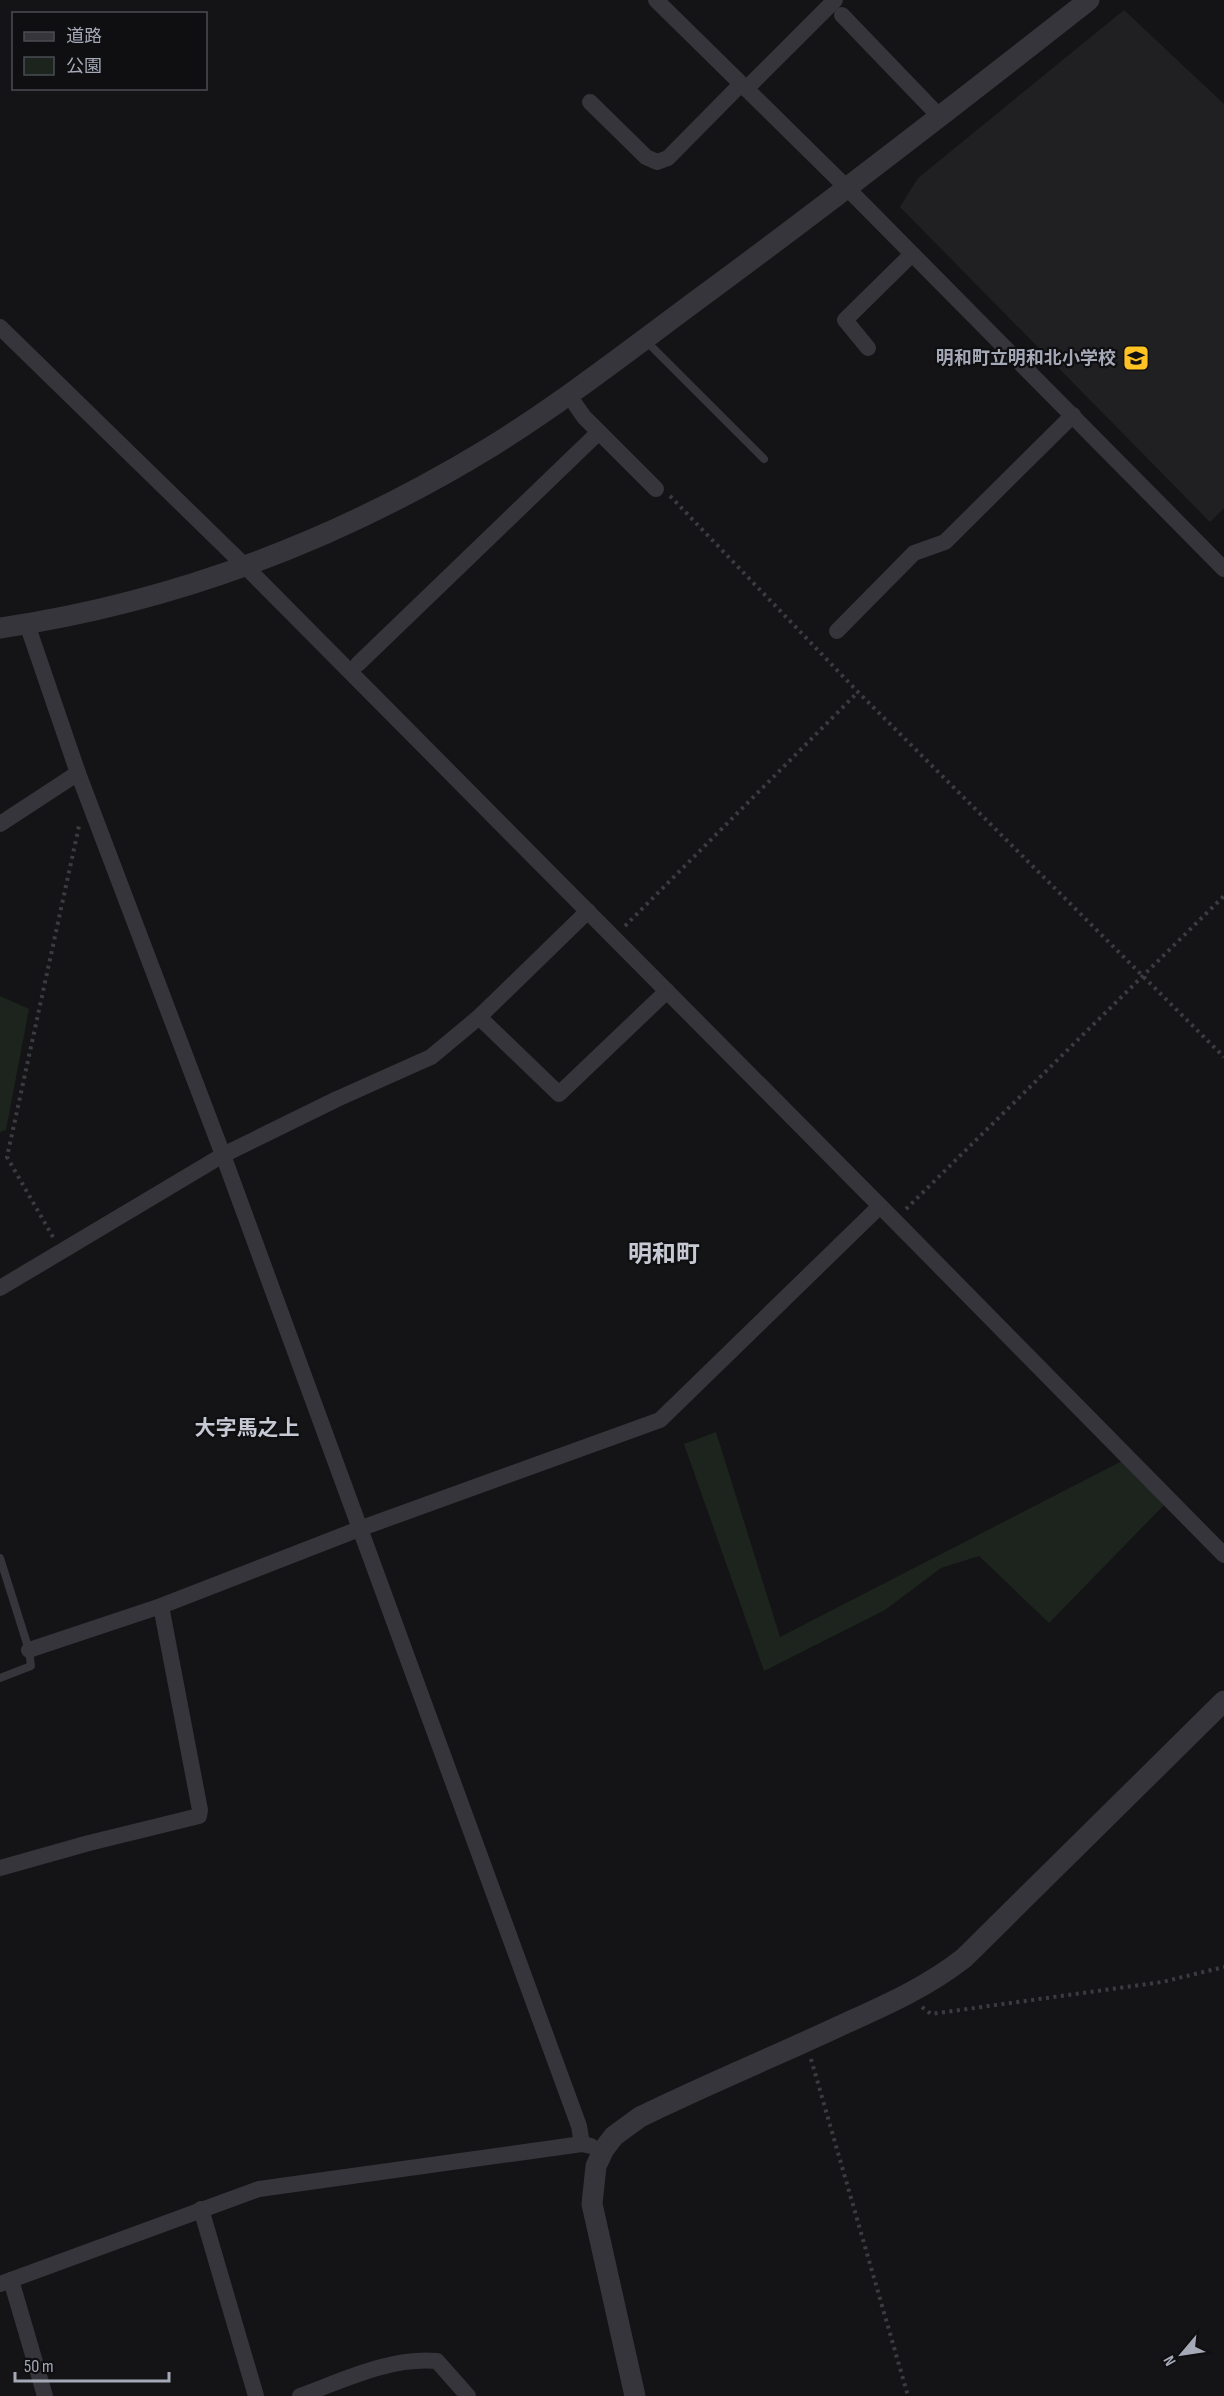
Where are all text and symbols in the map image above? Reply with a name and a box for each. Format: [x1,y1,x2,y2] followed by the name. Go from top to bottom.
[12,12,207,90] legend
[66,26,102,47] text: 道路
[66,56,102,77] text: 公園
[1121,343,1151,373] school or university icon: 明和町立明和北小学校
[936,348,1116,369] place label: 明和町立明和北小学校
[628,1240,700,1269] district label: 明和町
[195,1416,300,1441] district label: 大字馬之上
[1152,2324,1212,2384] north arrow
[15,2345,170,2383] scale bar
[1160,2352,1181,2369] text: N
[24,2356,54,2377] text: 50 m

